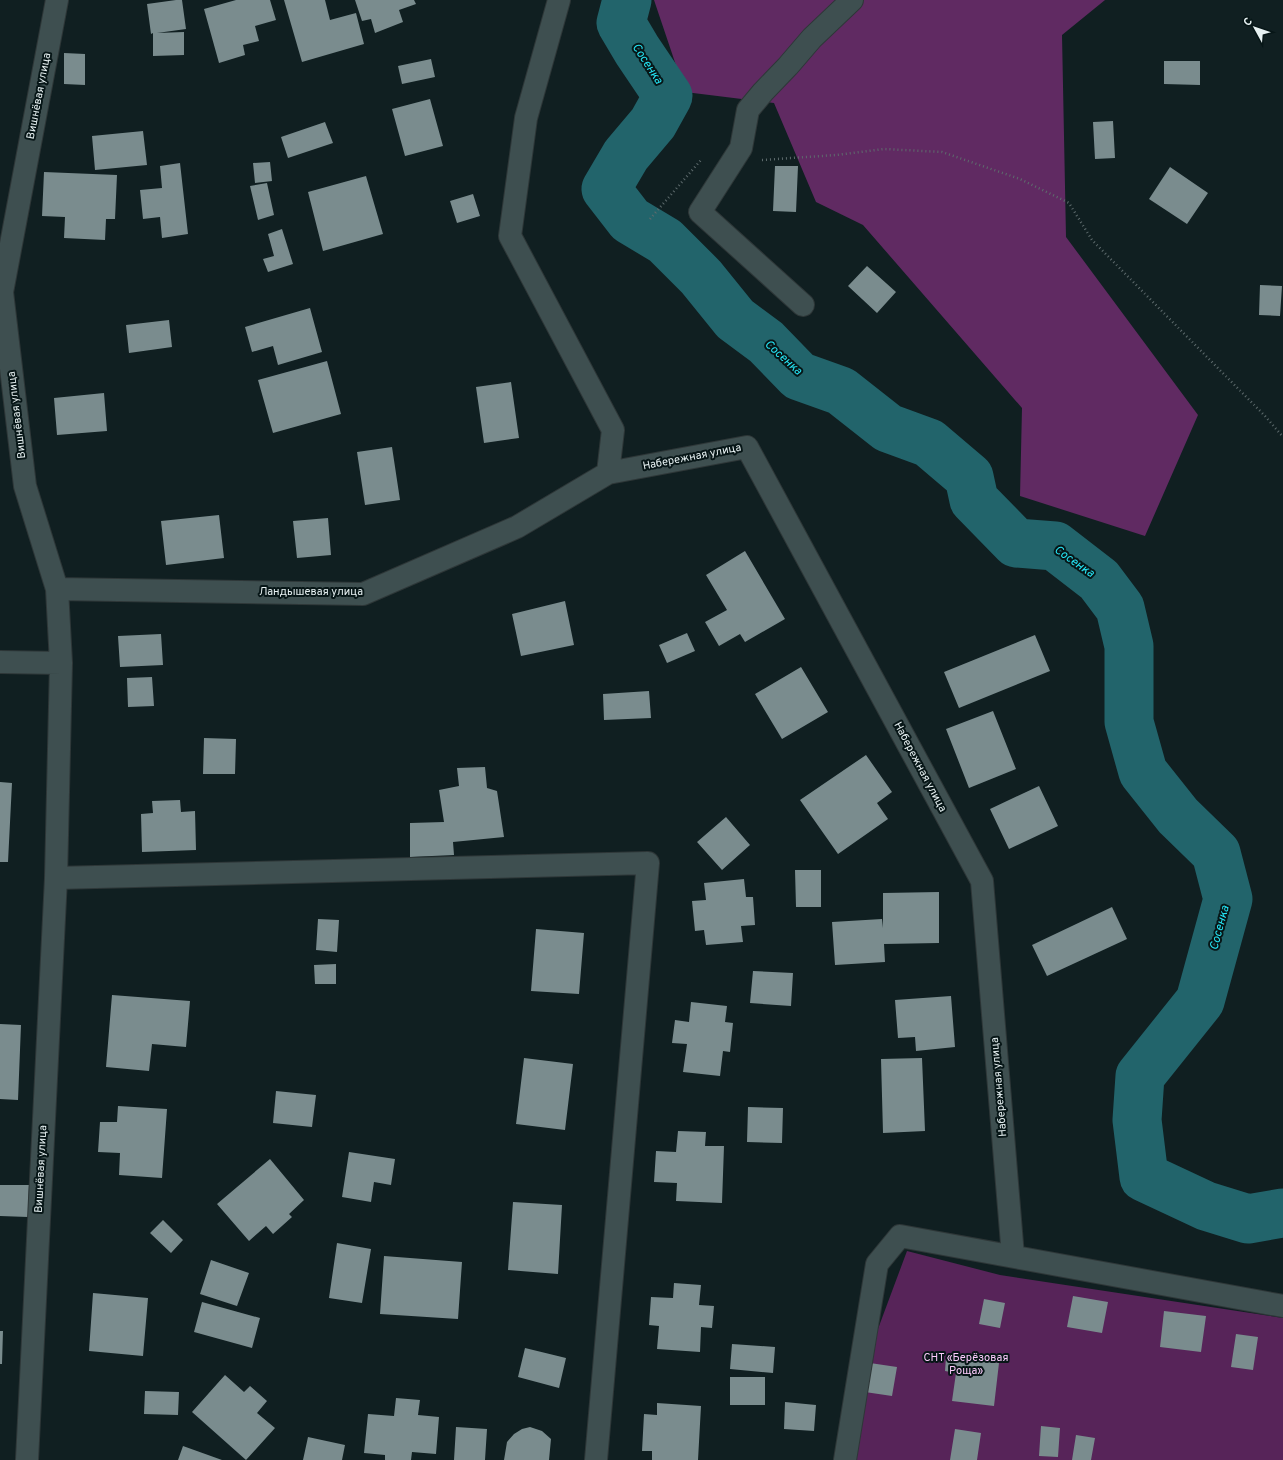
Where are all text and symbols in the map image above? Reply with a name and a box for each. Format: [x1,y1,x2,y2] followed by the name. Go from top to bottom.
[1235,8,1275,48] north arrow
[1240,15,1256,29] text: С
[628,40,667,88] water label: Сосенка
[24,51,54,140] street label: Вишнёвая улица
[761,337,806,380] water label: Сосенка
[5,370,29,459] street label: Вишнёвая улица
[642,441,743,473] street label: Набережная улица
[1051,542,1098,582] water label: Сосенка
[259,585,363,599] street label: Ландышевая улица
[890,720,950,815] street label: Набережная улица
[1206,903,1234,952] water label: Сосенка
[988,1036,1010,1137] street label: Набережная улица
[32,1125,50,1213] street label: Вишнёвая улица
[924,1351,1008,1378] park label: СНТ «Берёзовая Роща»

